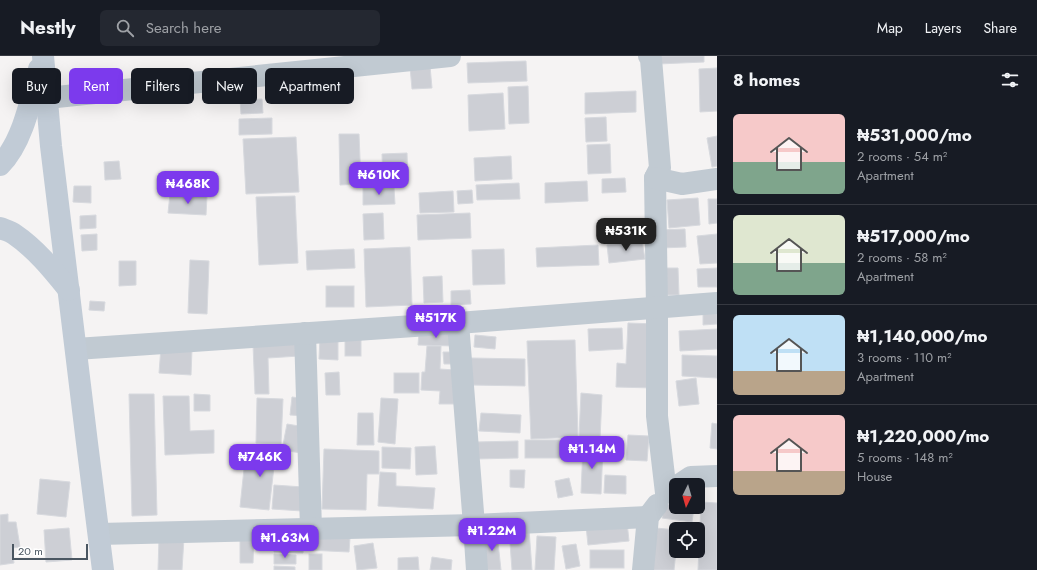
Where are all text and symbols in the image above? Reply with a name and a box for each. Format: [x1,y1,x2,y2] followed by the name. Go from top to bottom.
[100,10,380,46] search box
[20,14,76,41] text: Nestly
[114,17,136,39] icon: search
[146,17,222,39] text: Search here
[877,18,903,38] text: Map
[925,18,961,38] text: Layers
[983,18,1017,38] text: Share
[12,68,61,104] chip: Buy
[69,68,123,104] chip: Rent
[131,68,194,104] chip: Filters
[202,68,257,104] chip: New
[265,68,354,104] chip: Apartment
[733,68,800,92] text: 8 homes
[999,69,1021,91] icon: filters
[857,123,972,147] text: ₦531,000/mo
[765,130,813,178] icon: home
[857,147,947,166] text: 2 rooms · 54 m²
[351,162,407,196] pin: ₦610K
[358,165,400,184] text: ₦610K
[857,166,914,185] text: Apartment
[160,171,216,205] pin: ₦468K
[166,174,210,193] text: ₦468K
[598,218,654,252] pin: ₦531K
[605,221,647,240] text: ₦531K
[857,224,970,248] text: ₦517,000/mo
[765,231,813,279] icon: home
[857,248,947,267] text: 2 rooms · 58 m²
[857,267,914,286] text: Apartment
[408,305,464,339] pin: ₦517K
[415,308,457,327] text: ₦517K
[857,324,988,348] text: ₦1,140,000/mo
[765,331,813,379] icon: home
[857,348,952,367] text: 3 rooms · 110 m²
[857,367,914,386] text: Apartment
[857,424,989,448] text: ₦1,220,000/mo
[765,431,813,479] icon: home
[559,436,625,470] pin: ₦1.14M
[568,439,616,458] text: ₦1.14M
[232,444,288,478] pin: ₦746K
[238,447,282,466] text: ₦746K
[857,448,953,467] text: 5 rooms · 148 m²
[857,467,892,486] text: House
[669,478,705,514] north arrow
[669,478,705,558] map controls
[459,518,525,552] pin: ₦1.22M
[468,521,516,540] text: ₦1.22M
[669,522,705,558] button: locate
[252,525,318,559] pin: ₦1.63M
[261,528,309,547] text: ₦1.63M
[12,542,88,561] scale bar
[18,543,43,559] text: 20 m

